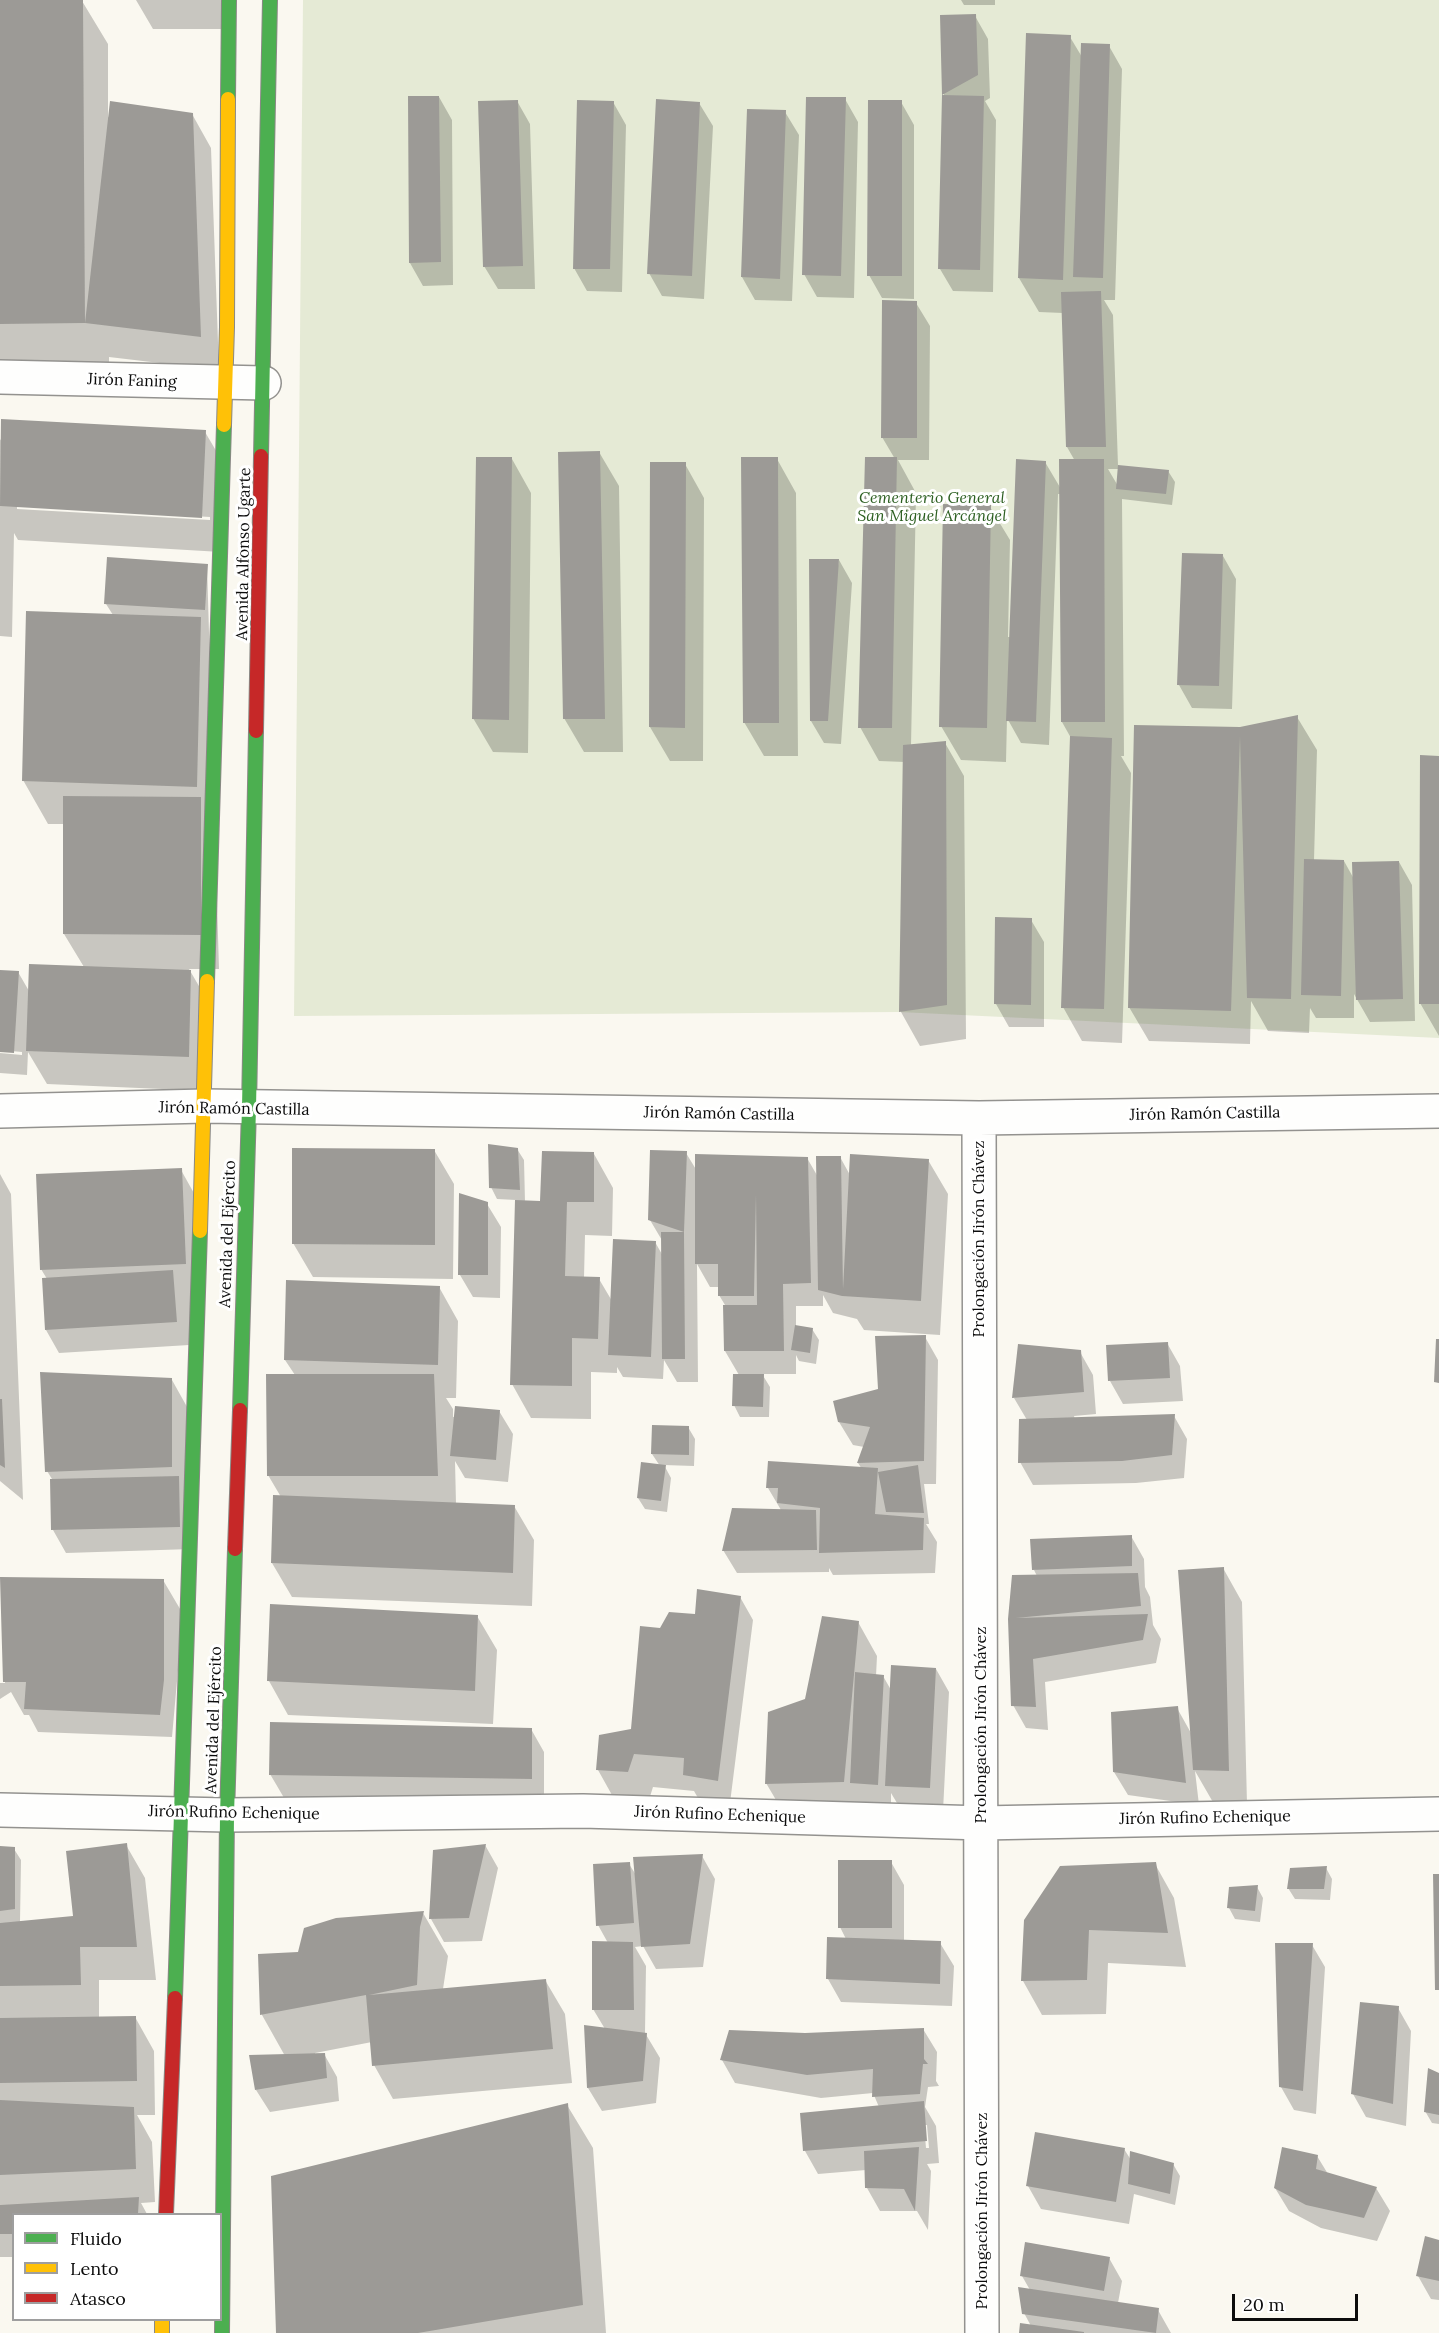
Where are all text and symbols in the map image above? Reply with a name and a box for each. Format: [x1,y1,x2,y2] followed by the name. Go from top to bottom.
[87,370,177,392] street label: Jirón Faning
[233,467,255,641] street label: Avenida Alfonso Ugarte
[857,488,1007,526] park label: Cementerio General San Miguel Arcángel
[158,1098,310,1120] street label: Jirón Ramón Castilla
[643,1103,795,1125] street label: Jirón Ramón Castilla
[1129,1103,1281,1125] street label: Jirón Ramón Castilla
[969,1141,989,1337] street label: Prolongación Jirón Chávez
[216,1160,240,1308] street label: Avenida del Ejército
[971,1627,991,1823] street label: Prolongación Jirón Chávez
[202,1646,226,1794] street label: Avenida del Ejército
[148,1802,320,1824] street label: Jirón Rufino Echenique
[634,1802,806,1828] street label: Jirón Rufino Echenique
[1119,1807,1291,1829] street label: Jirón Rufino Echenique
[972,2113,992,2309] street label: Prolongación Jirón Chávez
[12,2213,222,2321] legend
[70,2227,122,2250] text: Fluido
[70,2257,118,2280] text: Lento
[1235,2282,1361,2320] scale bar
[70,2287,126,2310] text: Atasco
[1243,2293,1285,2316] text: 20 m

